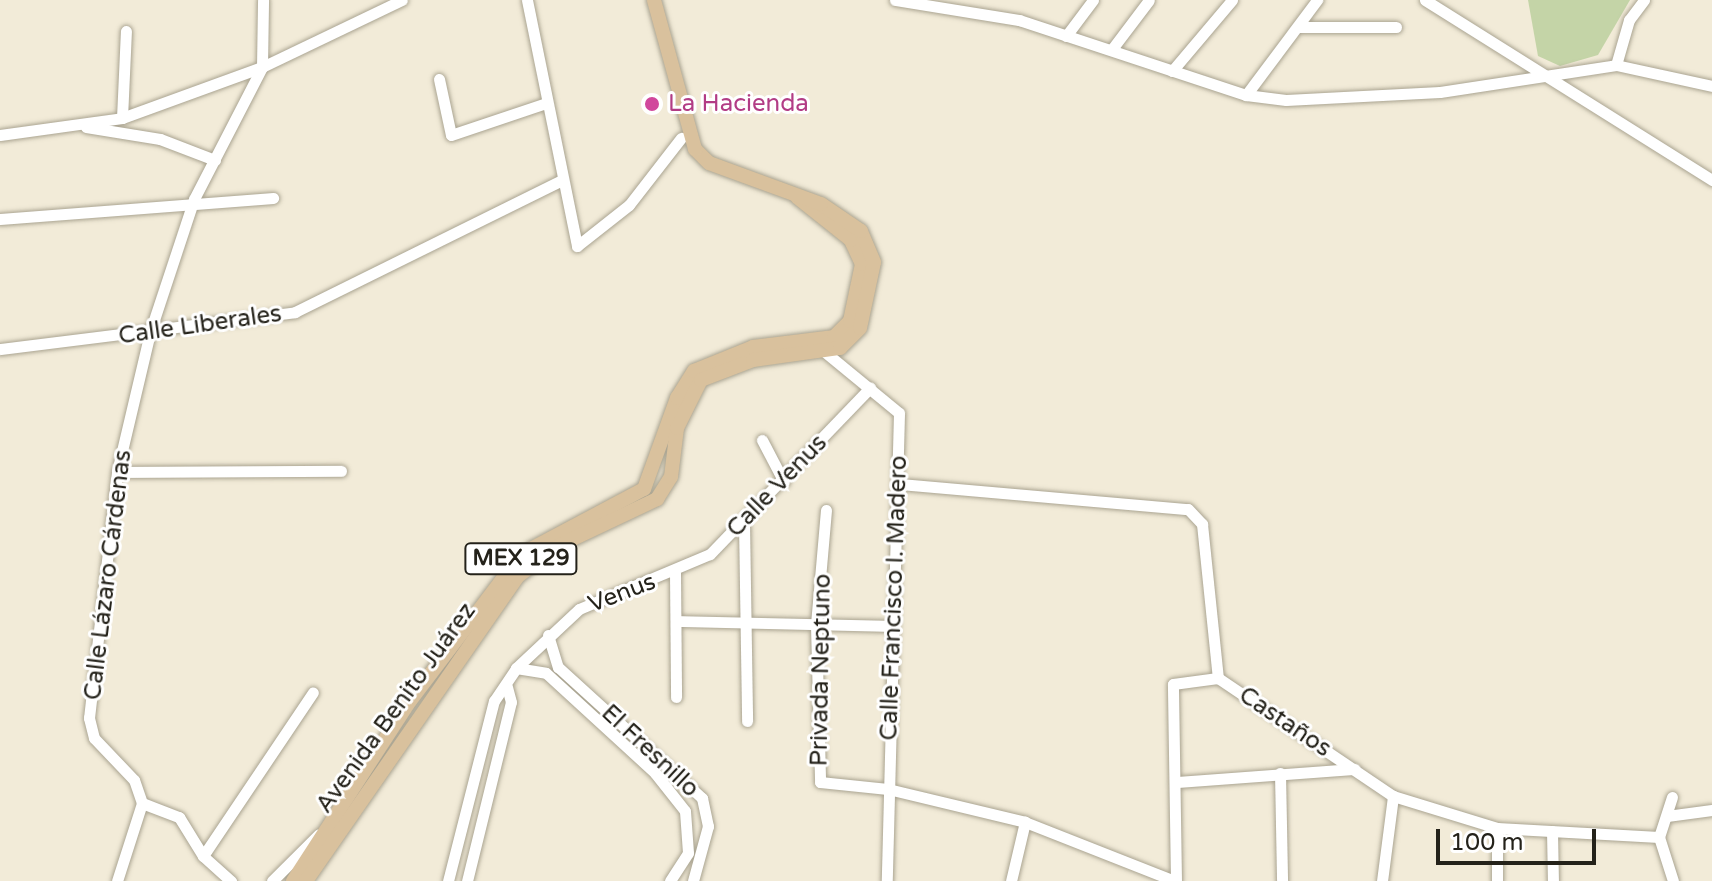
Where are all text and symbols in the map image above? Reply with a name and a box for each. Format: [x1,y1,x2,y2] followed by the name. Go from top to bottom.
[668,90,809,118] place label: La Hacienda
[643,95,661,113] marker: La Hacienda
[117,299,283,351] street label: Calle Liberales
[721,429,833,543] street label: Calle Venus
[78,448,138,702] street label: Calle Lázaro Cárdenas
[875,455,913,741] street label: Calle Francisco I. Madero
[463,541,579,577] road number: MEX 129
[584,567,660,619] street label: Venus
[805,573,837,767] street label: Privada Neptuno
[310,597,482,819] street label: Avenida Benito Juárez
[1233,681,1337,763] street label: Castaños
[595,699,705,803] street label: El Fresnillo
[1440,813,1600,863] scale bar
[1450,828,1524,857] text: 100 m

